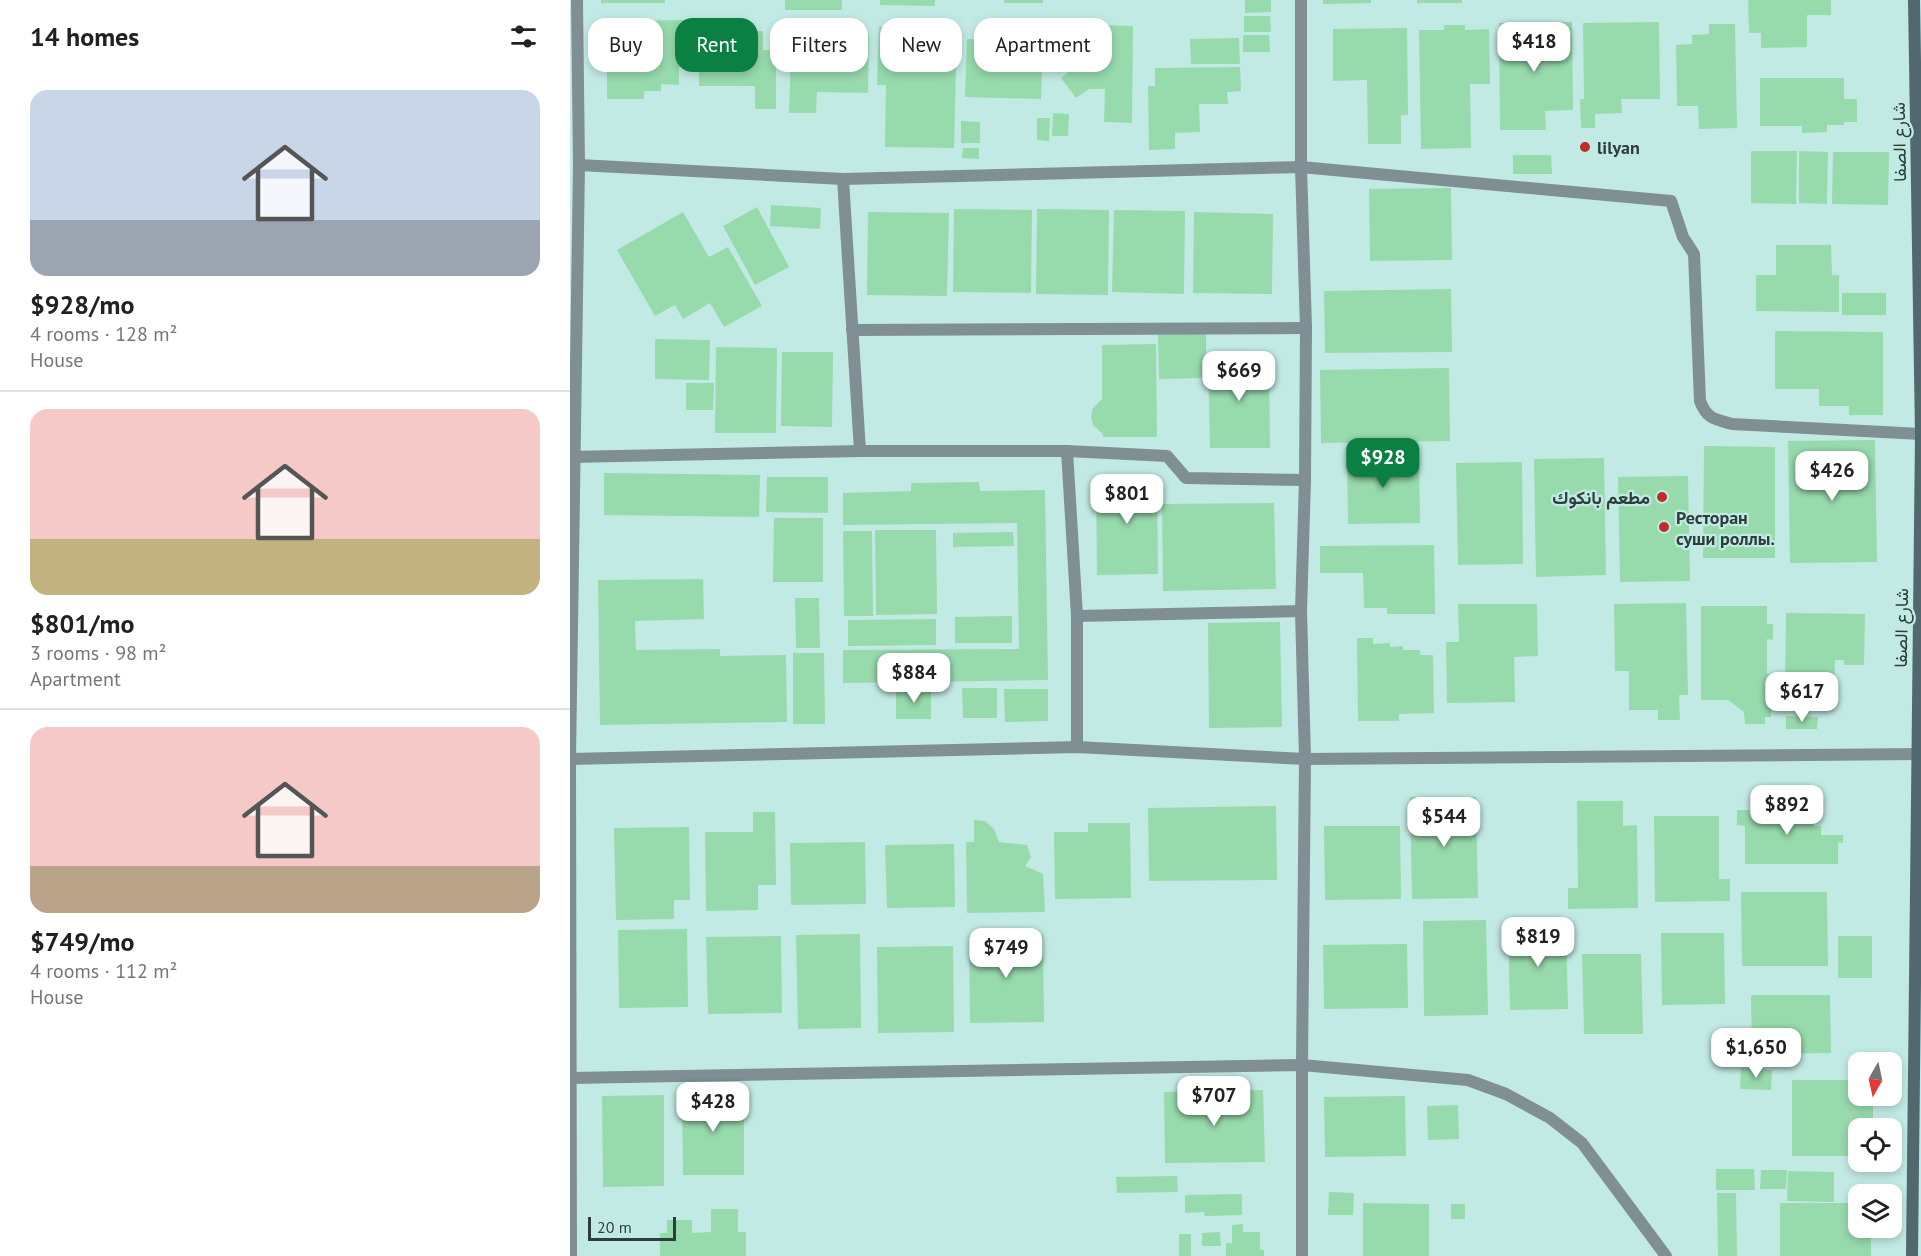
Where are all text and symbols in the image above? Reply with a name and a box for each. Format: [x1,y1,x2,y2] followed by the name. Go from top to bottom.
[588,18,663,72] chip: Buy
[675,18,758,72] chip: Rent
[770,18,868,72] chip: Filters
[880,18,962,72] chip: New
[974,18,1112,72] chip: Apartment
[30,20,139,53] text: 14 homes
[507,20,540,53] icon: filters
[1498,22,1570,73] pin: $418
[1511,28,1557,54] text: $418
[1887,102,1912,182] street label: شارع الصفا
[231,129,339,237] icon: home
[1597,136,1640,159] place label: lilyan
[1578,140,1592,154] marker: lilyan
[30,288,134,321] text: $928/mo
[30,321,177,347] text: 4 rooms · 128 m²
[30,347,84,373] text: House
[1203,351,1275,402] pin: $669
[1216,357,1262,383] text: $669
[1347,438,1419,489] pin: $928
[1360,444,1406,470] text: $928
[231,448,339,556] icon: home
[1796,451,1868,502] pin: $426
[1809,457,1855,483] text: $426
[1091,474,1163,525] pin: $801
[1104,480,1150,506] text: $801
[1552,486,1650,510] place label: مطعم بانكوك
[1655,490,1669,504] marker: مطعم بانكوك
[1676,506,1775,550] place label: Ресторан суши роллы.
[1657,520,1671,534] marker: Ресторан суши роллы.
[1889,588,1914,668] street label: شارع الصفا
[30,607,134,640] text: $801/mo
[30,640,166,666] text: 3 rooms · 98 m²
[878,653,950,704] pin: $884
[891,659,937,685] text: $884
[30,666,121,692] text: Apartment
[1766,672,1838,723] pin: $617
[1779,678,1825,704] text: $617
[231,766,339,874] icon: home
[1751,785,1823,836] pin: $892
[1764,791,1810,817] text: $892
[1408,797,1480,848] pin: $544
[1421,803,1467,829] text: $544
[1502,917,1574,968] pin: $819
[1515,923,1561,949] text: $819
[30,925,134,958] text: $749/mo
[970,928,1042,979] pin: $749
[983,934,1029,960] text: $749
[30,958,177,984] text: 4 rooms · 112 m²
[30,984,84,1010] text: House
[1707,1028,1805,1079] pin: $1,650
[1725,1034,1787,1060] text: $1,650
[1848,1052,1902,1106] north arrow
[1848,1052,1902,1238] map controls
[1178,1076,1250,1127] pin: $707
[677,1082,749,1133] pin: $428
[1191,1082,1237,1108] text: $707
[690,1088,736,1114] text: $428
[1848,1118,1902,1172] button: locate
[1848,1184,1902,1238] button: layers
[588,1214,676,1242] scale bar
[597,1217,632,1237] text: 20 m

